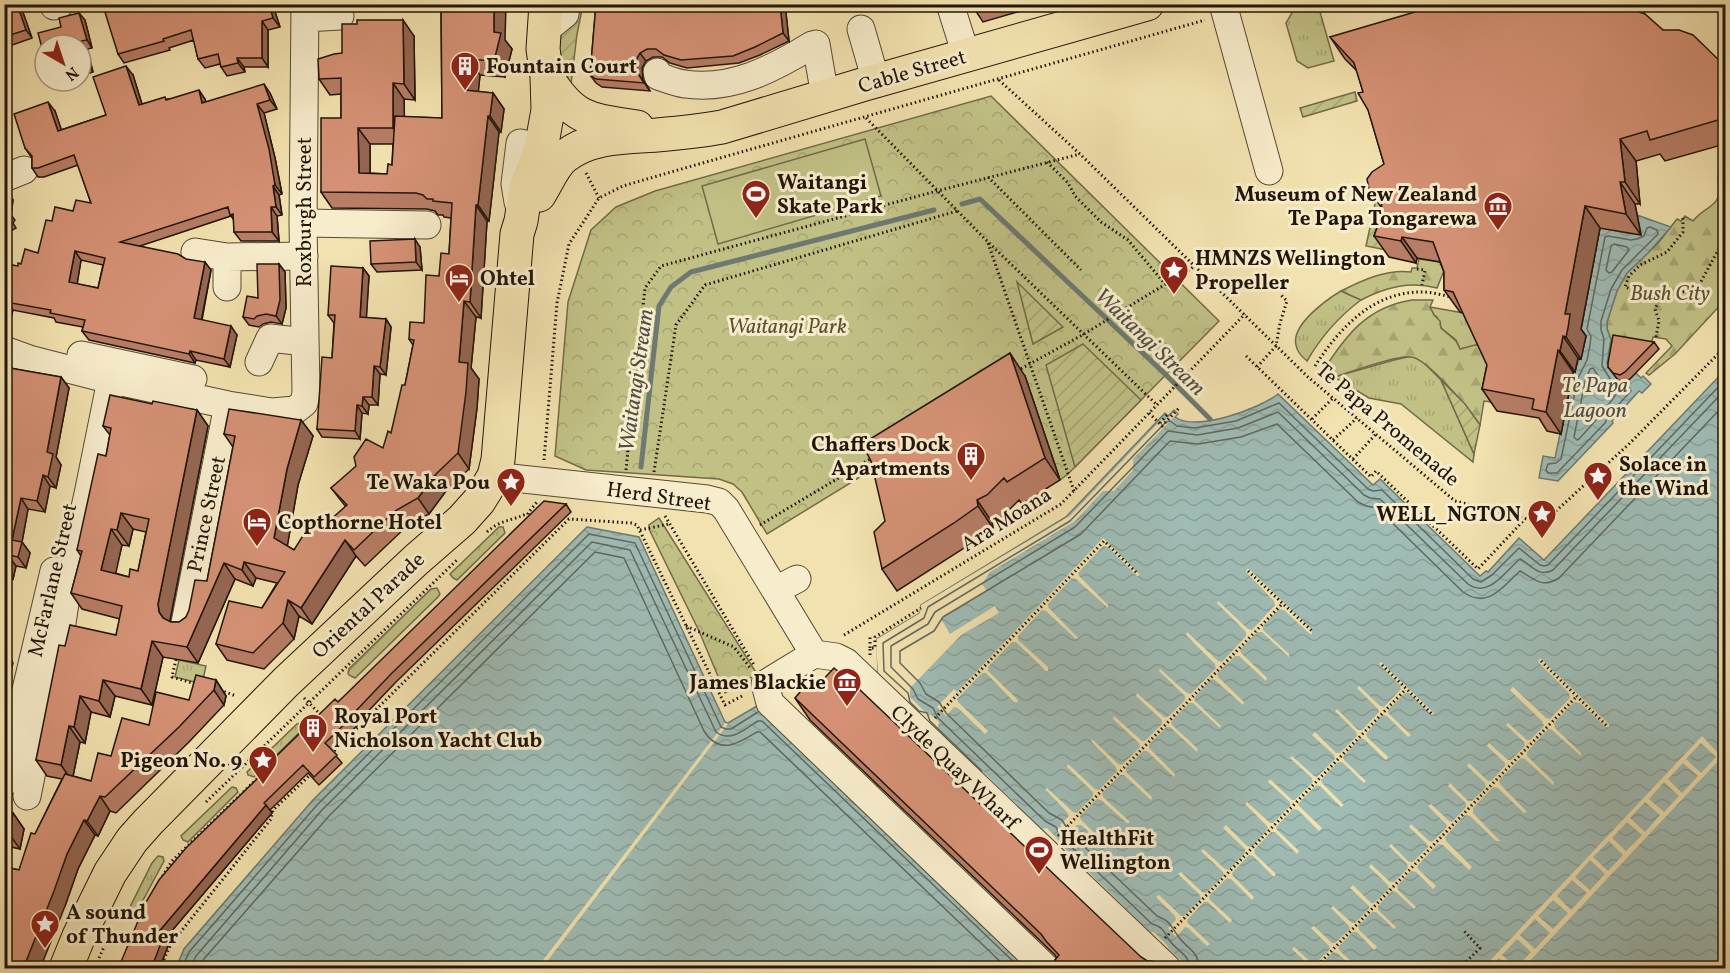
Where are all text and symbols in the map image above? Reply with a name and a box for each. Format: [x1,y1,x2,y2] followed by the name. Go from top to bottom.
[33,33,93,93] north arrow
[855,43,970,102] street label: Cable Street
[449,50,481,92] building icon: Fountain Court
[486,53,637,82] place label: Fountain Court
[59,61,83,86] text: N
[291,137,320,287] street label: Roxburgh Street
[777,169,883,222] place label: Waitangi Skate Park
[740,178,772,220] sports icon: Waitangi Skate Park
[1234,181,1477,234] place label: Museum of New Zealand Te Papa Tongarewa
[1482,190,1514,232] museum icon: Museum of New Zealand Te Papa Tongarewa
[1195,245,1386,298] place label: HMNZS Wellington Propeller
[1158,254,1190,296] place icon: HMNZS Wellington Propeller
[443,262,475,304] hotel icon: Ohtel
[480,265,535,294] place label: Ohtel
[1630,280,1711,309] park label: Bush City
[1087,282,1212,404] water label: Waitangi Stream
[612,307,663,454] water label: Waitangi Stream
[727,313,847,342] park label: Waitangi Park
[1309,356,1465,494] street label: Te Papa Promenade
[1562,371,1628,427] water label: Te Papa Lagoon
[811,431,950,484] place label: Chaffers Dock Apartments
[955,440,987,482] building icon: Chaffers Dock Apartments
[1619,451,1709,504] place label: Solace in the Wind
[181,453,234,575] street label: Prince Street
[1582,460,1614,502] place icon: Solace in the Wind
[495,466,527,508] place icon: Te Waka Pou
[367,469,490,498] place label: Te Waka Pou
[604,476,713,519] street label: Herd Street
[956,481,1058,560] street label: Ara Moana
[1526,498,1558,540] place icon: WELL_NGTON
[22,501,85,660] street label: McFarlane Street
[1376,501,1521,530] place label: WELL_NGTON
[241,506,273,548] hotel icon: Copthorne Hotel
[278,509,442,538] place label: Copthorne Hotel
[306,546,432,666] street label: Oriental Parade
[831,666,863,708] museum icon: James Blackie
[689,669,826,698] place label: James Blackie
[883,699,1026,838] street label: Clyde Quay Wharf
[334,703,542,756] place label: Royal Port Nicholson Yacht Club
[297,712,329,754] building icon: Royal Port Nicholson Yacht Club
[247,744,279,786] place icon: Pigeon No. 9
[120,747,242,776] place label: Pigeon No. 9
[1060,825,1171,878] place label: HealthFit Wellington
[1023,834,1055,876] sports icon: HealthFit Wellington
[66,899,178,952] place label: A sound of Thunder
[29,908,61,950] place icon: A sound of Thunder

